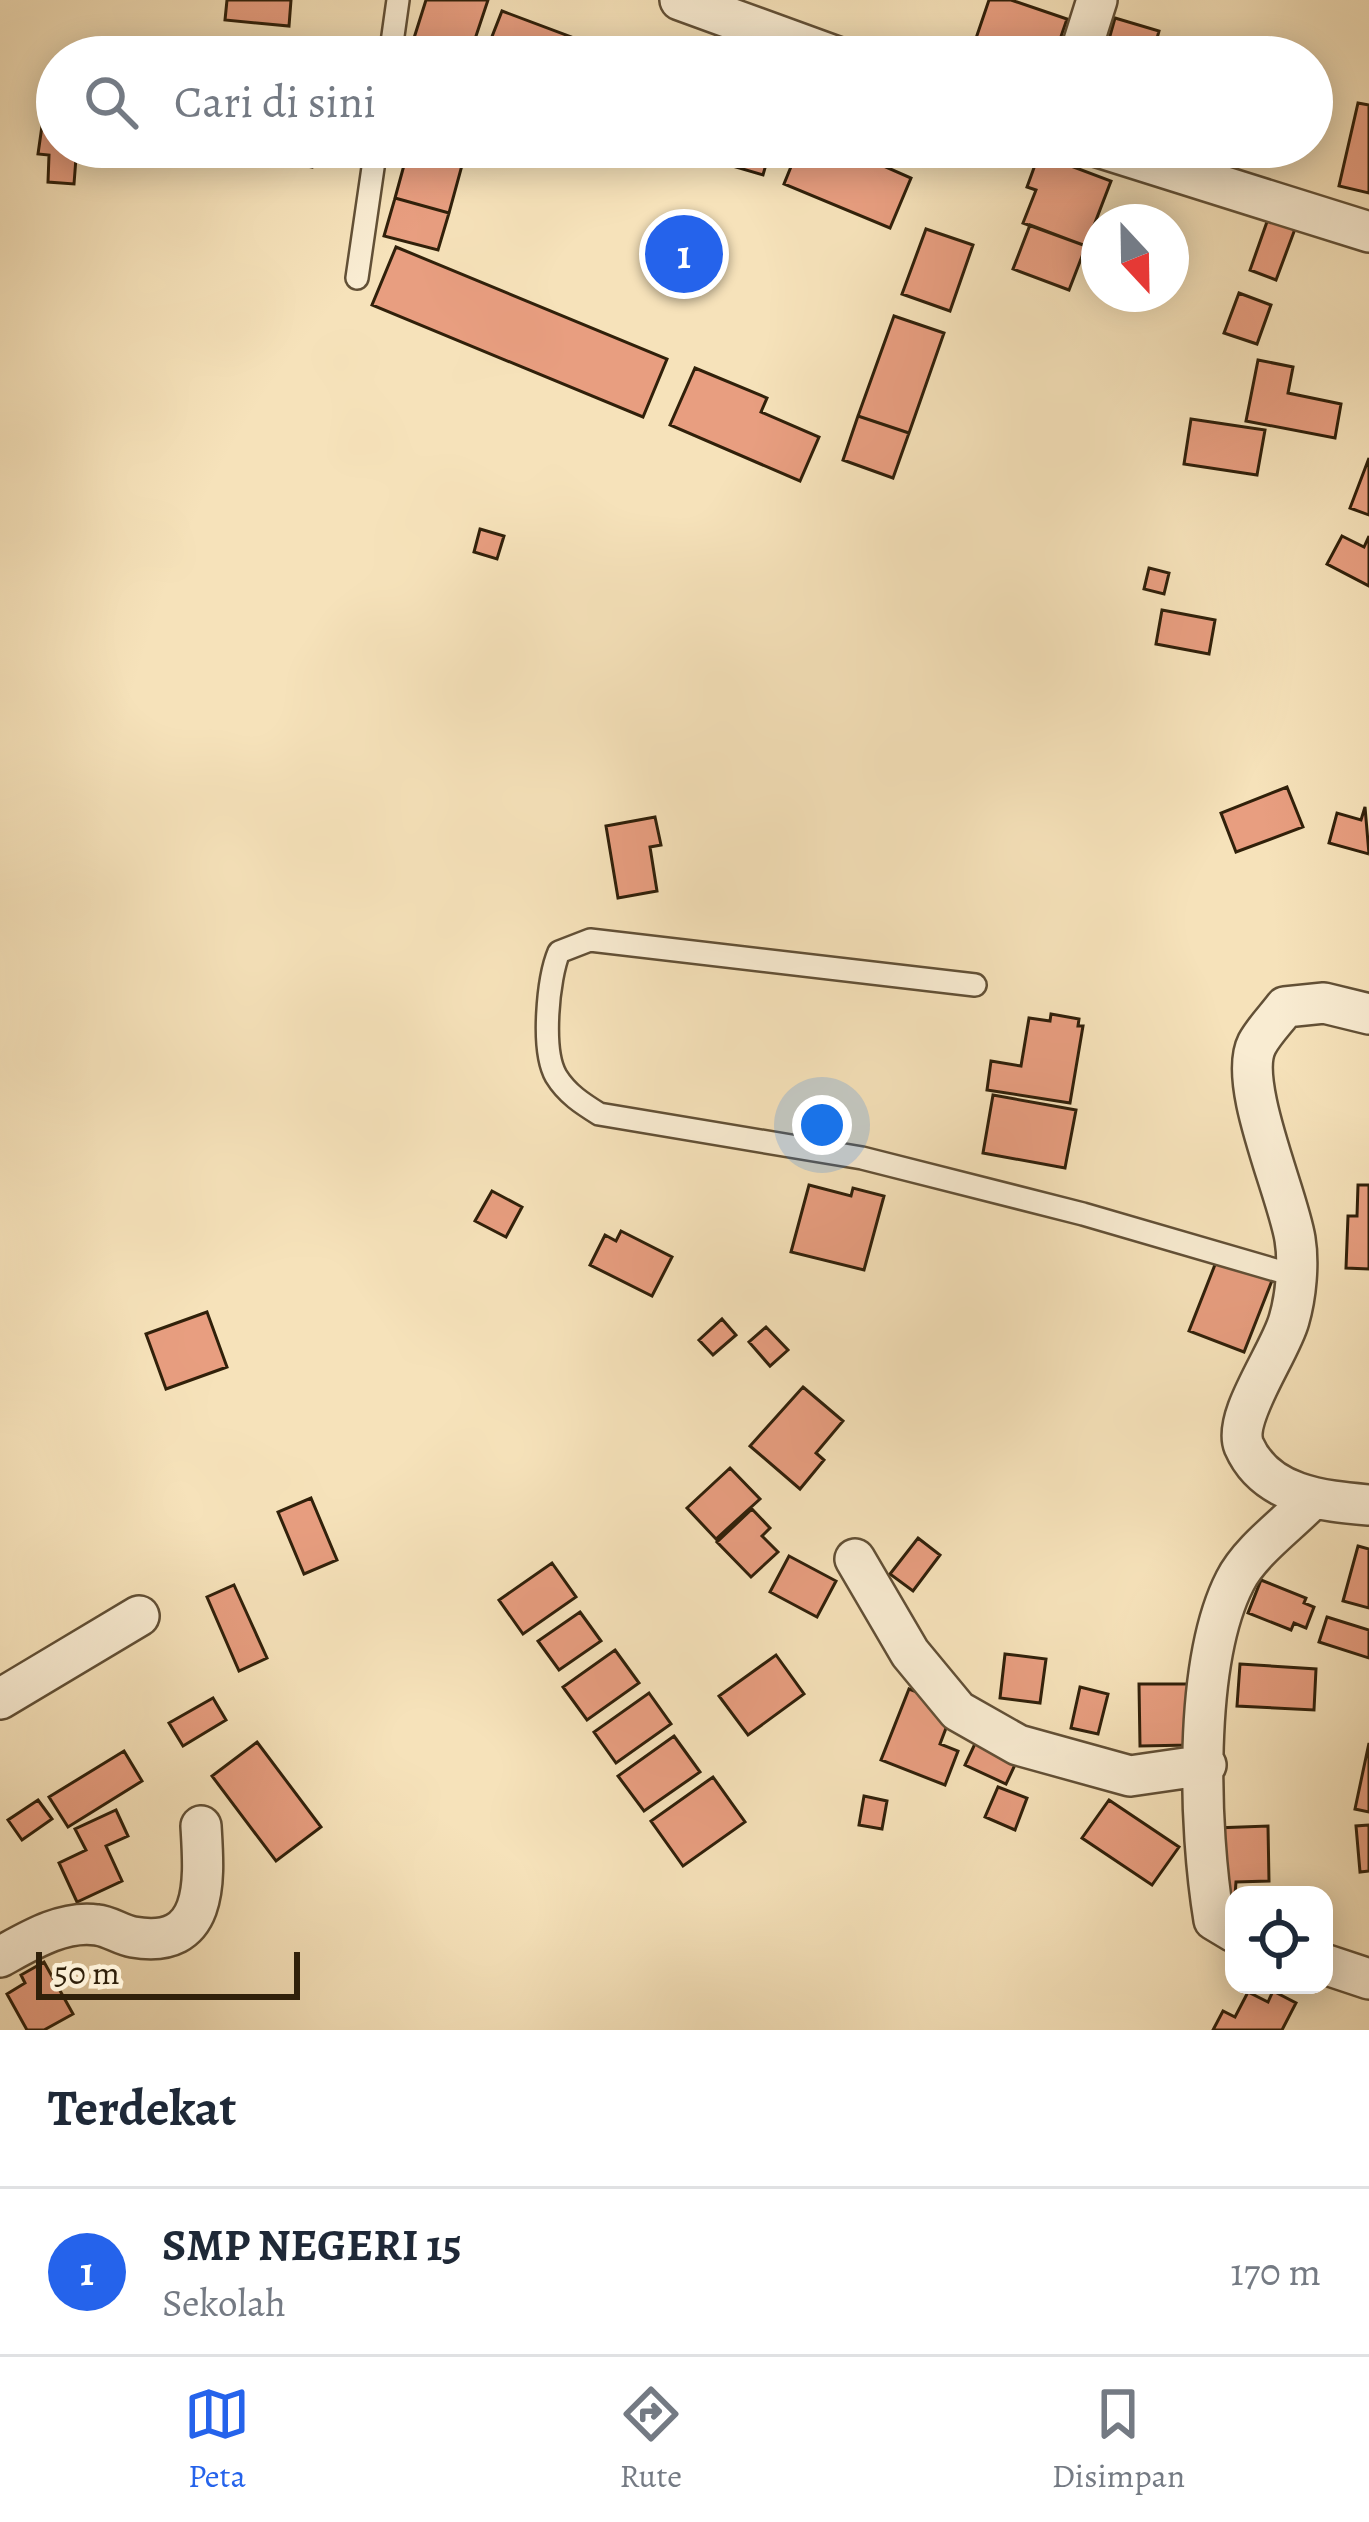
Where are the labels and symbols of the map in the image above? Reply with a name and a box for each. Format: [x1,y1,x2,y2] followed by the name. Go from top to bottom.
[1081,204,1189,312] north arrow
[645,209,723,299] pin: 1
[792,1095,852,1155] your location
[36,1946,300,1999] scale bar

